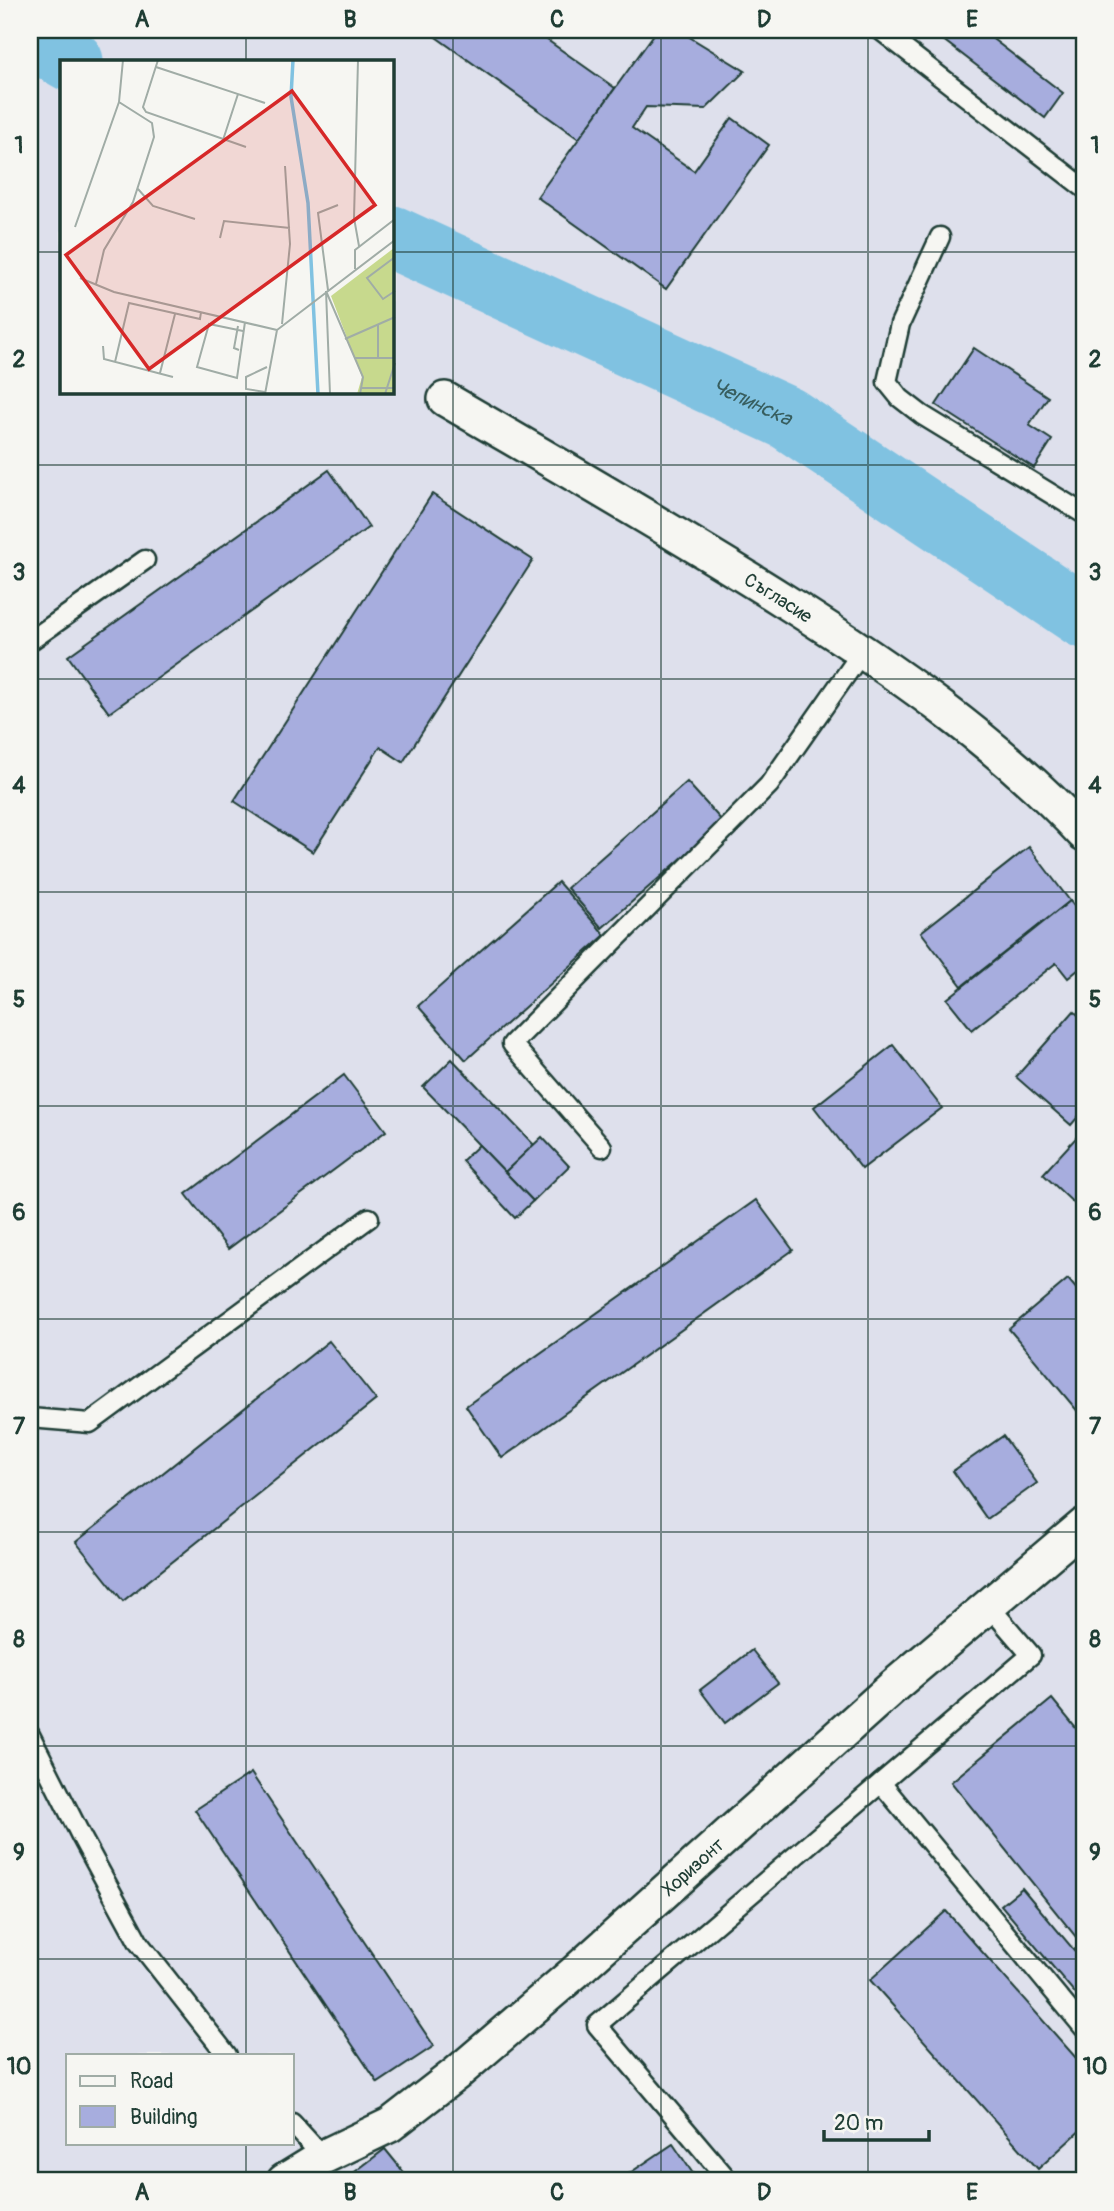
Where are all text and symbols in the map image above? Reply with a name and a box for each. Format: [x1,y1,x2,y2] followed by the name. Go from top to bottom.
[135,5,150,34] text: A
[343,5,357,34] text: B
[550,5,564,34] text: C
[757,5,771,34] text: D
[966,5,978,34] text: E
[60,60,394,394] inset map
[15,131,24,160] text: 1
[1091,131,1100,160] text: 1
[13,345,26,374] text: 2
[1089,345,1102,374] text: 2
[708,372,797,433] water label: Чепинска
[13,558,25,587] text: 3
[1089,558,1101,587] text: 3
[739,568,817,629] street label: Съгласие
[12,771,26,800] text: 4
[1088,771,1102,800] text: 4
[13,985,25,1014] text: 5
[1089,985,1101,1014] text: 5
[12,1198,26,1227] text: 6
[1088,1198,1102,1227] text: 6
[13,1412,26,1441] text: 7
[1089,1412,1102,1441] text: 7
[13,1625,25,1654] text: 8
[1089,1625,1101,1654] text: 8
[657,1833,730,1902] street label: Хоризонт
[13,1838,25,1867] text: 9
[1089,1838,1101,1867] text: 9
[7,2052,31,2081] text: 10
[1083,2052,1107,2081] text: 10
[66,2054,294,2144] legend
[130,2068,174,2095] text: Road
[824,2099,928,2143] scale bar
[130,2104,197,2131] text: Building
[834,2110,883,2137] text: 20 m
[135,2178,150,2207] text: A
[343,2178,357,2207] text: B
[550,2178,564,2207] text: C
[757,2178,771,2207] text: D
[966,2178,978,2207] text: E

